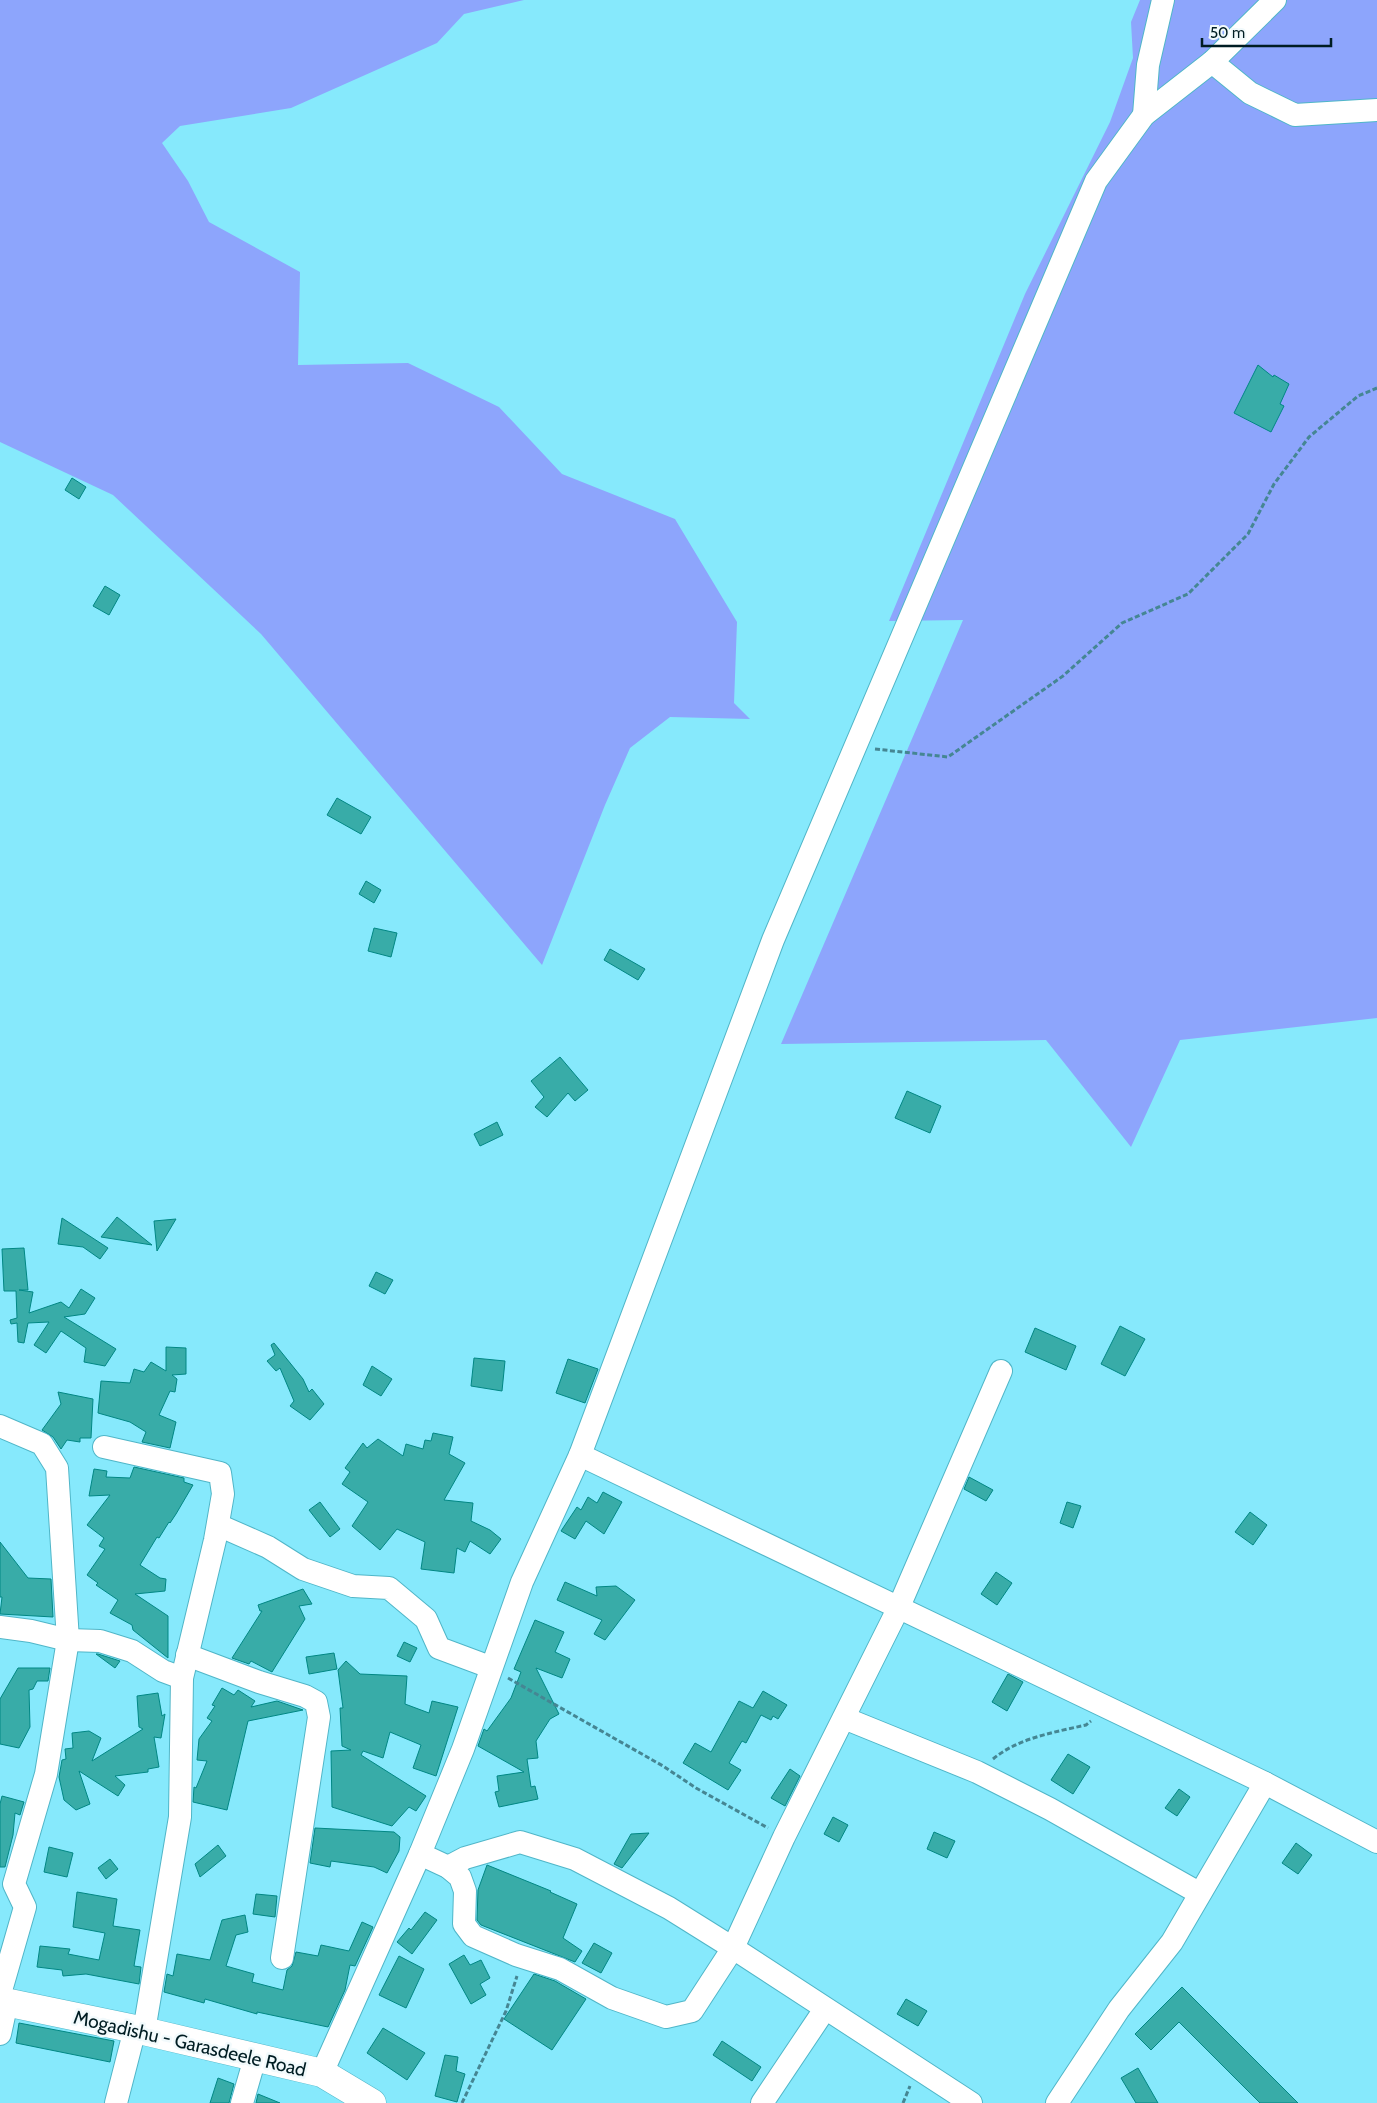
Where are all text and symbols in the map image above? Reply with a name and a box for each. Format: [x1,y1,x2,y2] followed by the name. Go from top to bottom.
[1202,15,1331,47] scale bar
[1210,24,1245,42] text: 50 m
[71,2006,308,2081] street label: Mogadishu - Garasdeele Road

